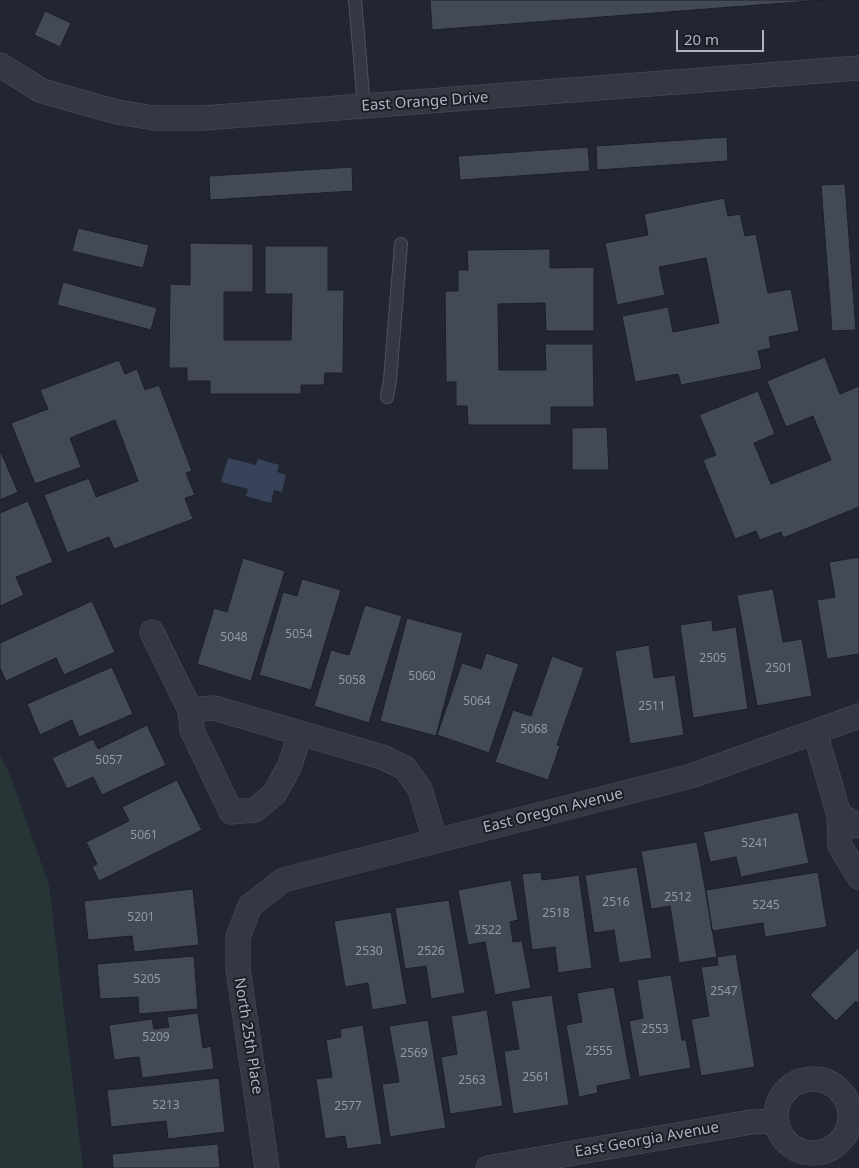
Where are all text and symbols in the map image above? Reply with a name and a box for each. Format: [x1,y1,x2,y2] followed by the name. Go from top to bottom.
[679,20,766,52] scale bar
[684,29,719,49] text: 20 m
[361,89,489,115] street label: East Orange Drive
[285,628,313,642] house number: 5054
[220,631,248,645] house number: 5048
[699,652,727,666] house number: 2505
[765,662,793,676] house number: 2501
[408,670,436,684] house number: 5060
[338,674,366,688] house number: 5058
[463,695,491,709] house number: 5064
[638,700,666,714] house number: 2511
[520,723,548,737] house number: 5068
[95,754,123,768] house number: 5057
[481,785,625,837] street label: East Oregon Avenue
[130,829,158,843] house number: 5061
[741,837,769,851] house number: 5241
[664,891,692,905] house number: 2512
[602,896,630,910] house number: 2516
[752,899,780,913] house number: 5245
[542,907,570,921] house number: 2518
[127,911,155,925] house number: 5201
[474,924,502,938] house number: 2522
[355,945,383,959] house number: 2530
[417,945,445,959] house number: 2526
[133,973,161,987] house number: 5205
[230,976,266,1096] street label: North 25th Place
[710,985,738,999] house number: 2547
[641,1023,669,1037] house number: 2553
[142,1031,170,1045] house number: 5209
[585,1045,613,1059] house number: 2555
[400,1047,428,1061] house number: 2569
[522,1071,550,1085] house number: 2561
[458,1074,486,1088] house number: 2563
[152,1099,180,1113] house number: 5213
[334,1100,362,1114] house number: 2577
[574,1118,720,1162] street label: East Georgia Avenue

